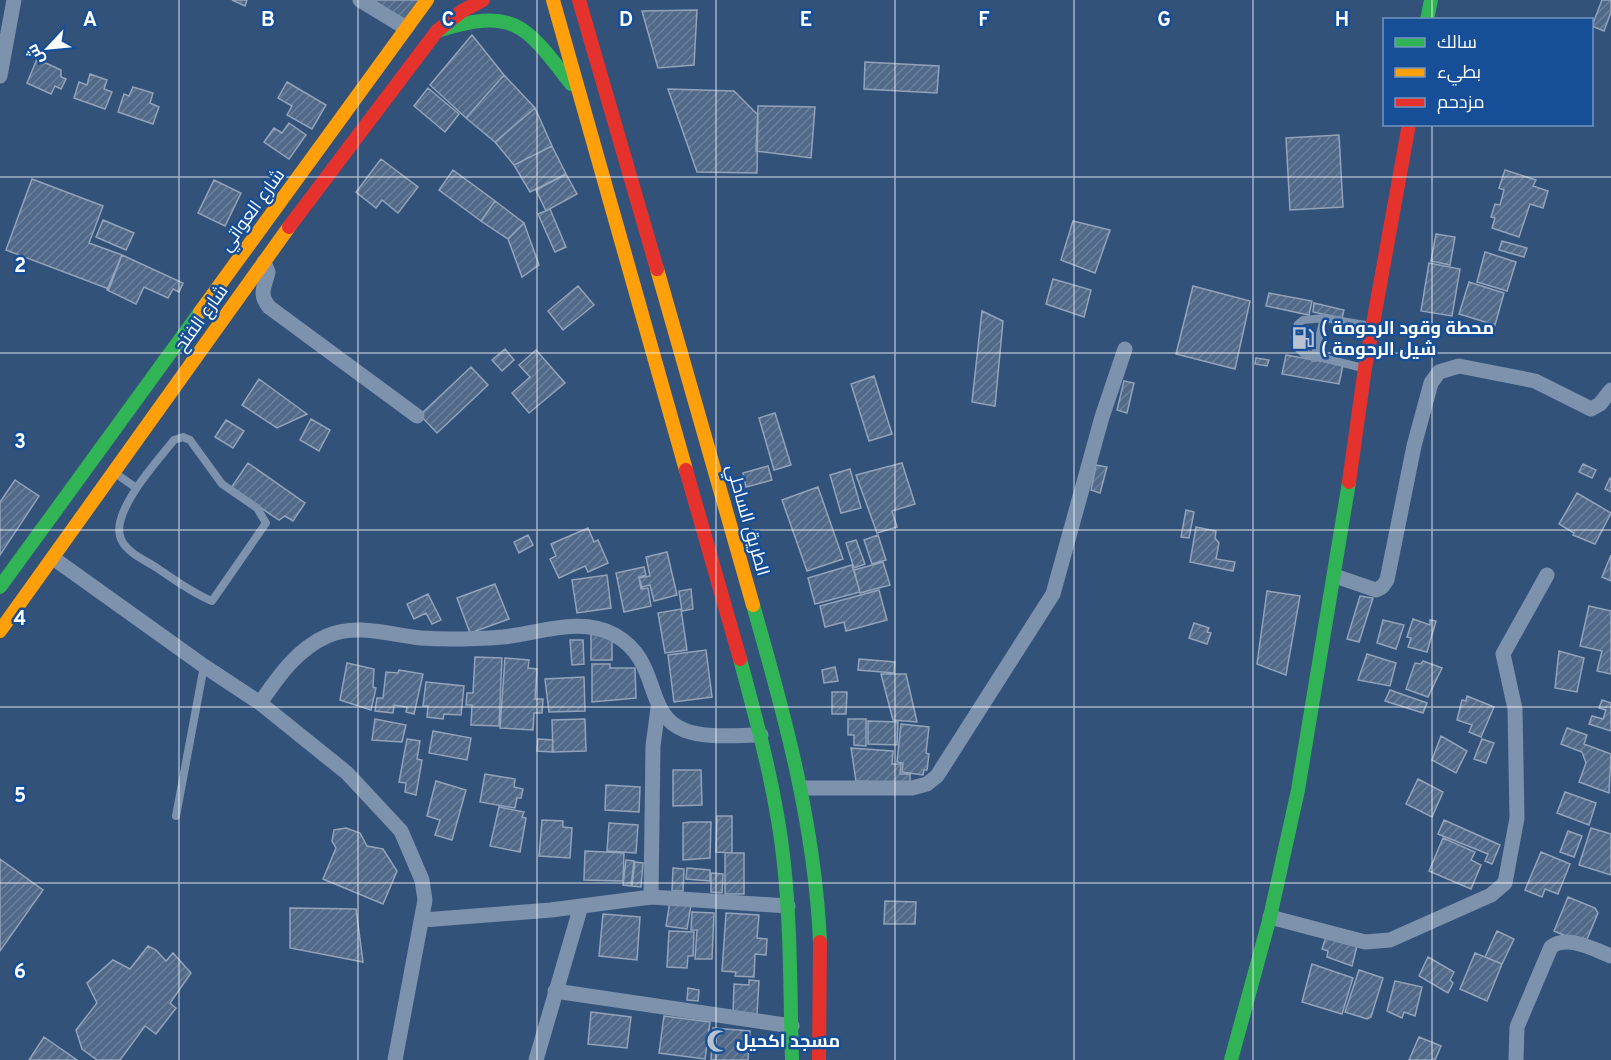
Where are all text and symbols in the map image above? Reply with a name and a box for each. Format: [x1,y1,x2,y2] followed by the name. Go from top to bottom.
[83,8,97,34] text: A
[261,8,275,34] text: B
[442,8,454,34] text: C
[619,8,633,34] text: D
[800,8,812,34] text: E
[978,8,990,34] text: F
[1157,8,1171,34] text: G
[1335,8,1349,34] text: H
[18,18,78,78] north arrow
[1383,18,1593,126] legend
[1437,32,1477,55] text: سالك
[23,40,50,67] text: ش
[1437,62,1481,86] text: بطيء
[1437,92,1485,115] text: مزدحم
[216,165,292,257] street label: شارع العواتي
[14,254,26,280] text: 2
[170,281,234,357] street label: شارع الفتح
[1321,318,1494,362] place label: ( محطة وقود الرحومة ( شيل الرحومة
[1290,325,1316,351] fuel station icon: ( محطة وقود الرحومة ( شيل الرحومة
[14,430,26,456] text: 3
[719,462,773,579] street label: الطريق الساحلي
[14,607,26,633] text: 4
[14,784,26,810] text: 5
[14,960,26,986] text: 6
[705,1028,731,1054] mosque icon: مسجد اكحيل
[736,1031,840,1054] place label: مسجد اكحيل

